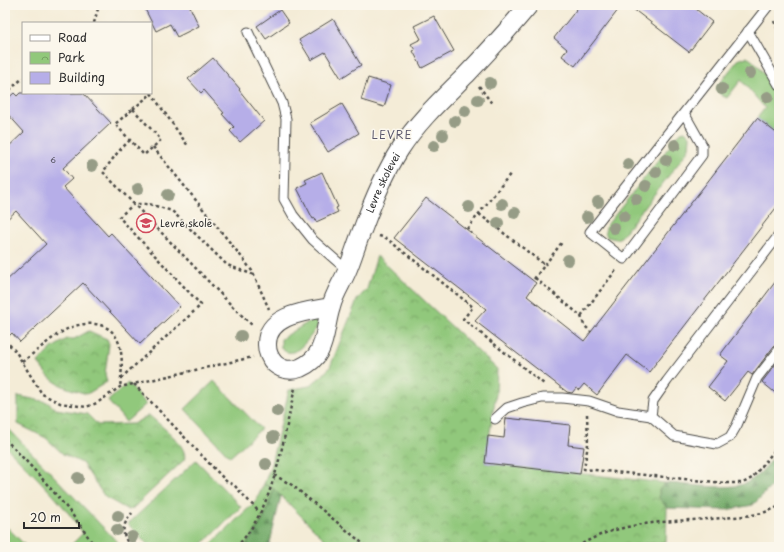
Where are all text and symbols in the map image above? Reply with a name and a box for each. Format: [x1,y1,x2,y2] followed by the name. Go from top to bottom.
[22,22,152,94] legend
[58,28,87,46] text: Road
[58,48,85,66] text: Park
[58,68,105,86] text: Building
[372,126,412,143] district label: LEVRE
[362,149,403,215] street label: Levre skolevei
[50,154,56,166] house number: 6
[135,212,157,234] school or university icon: Levre skole
[160,215,213,230] place label: Levre skole
[24,504,79,530] scale bar
[30,508,61,526] text: 20 m

